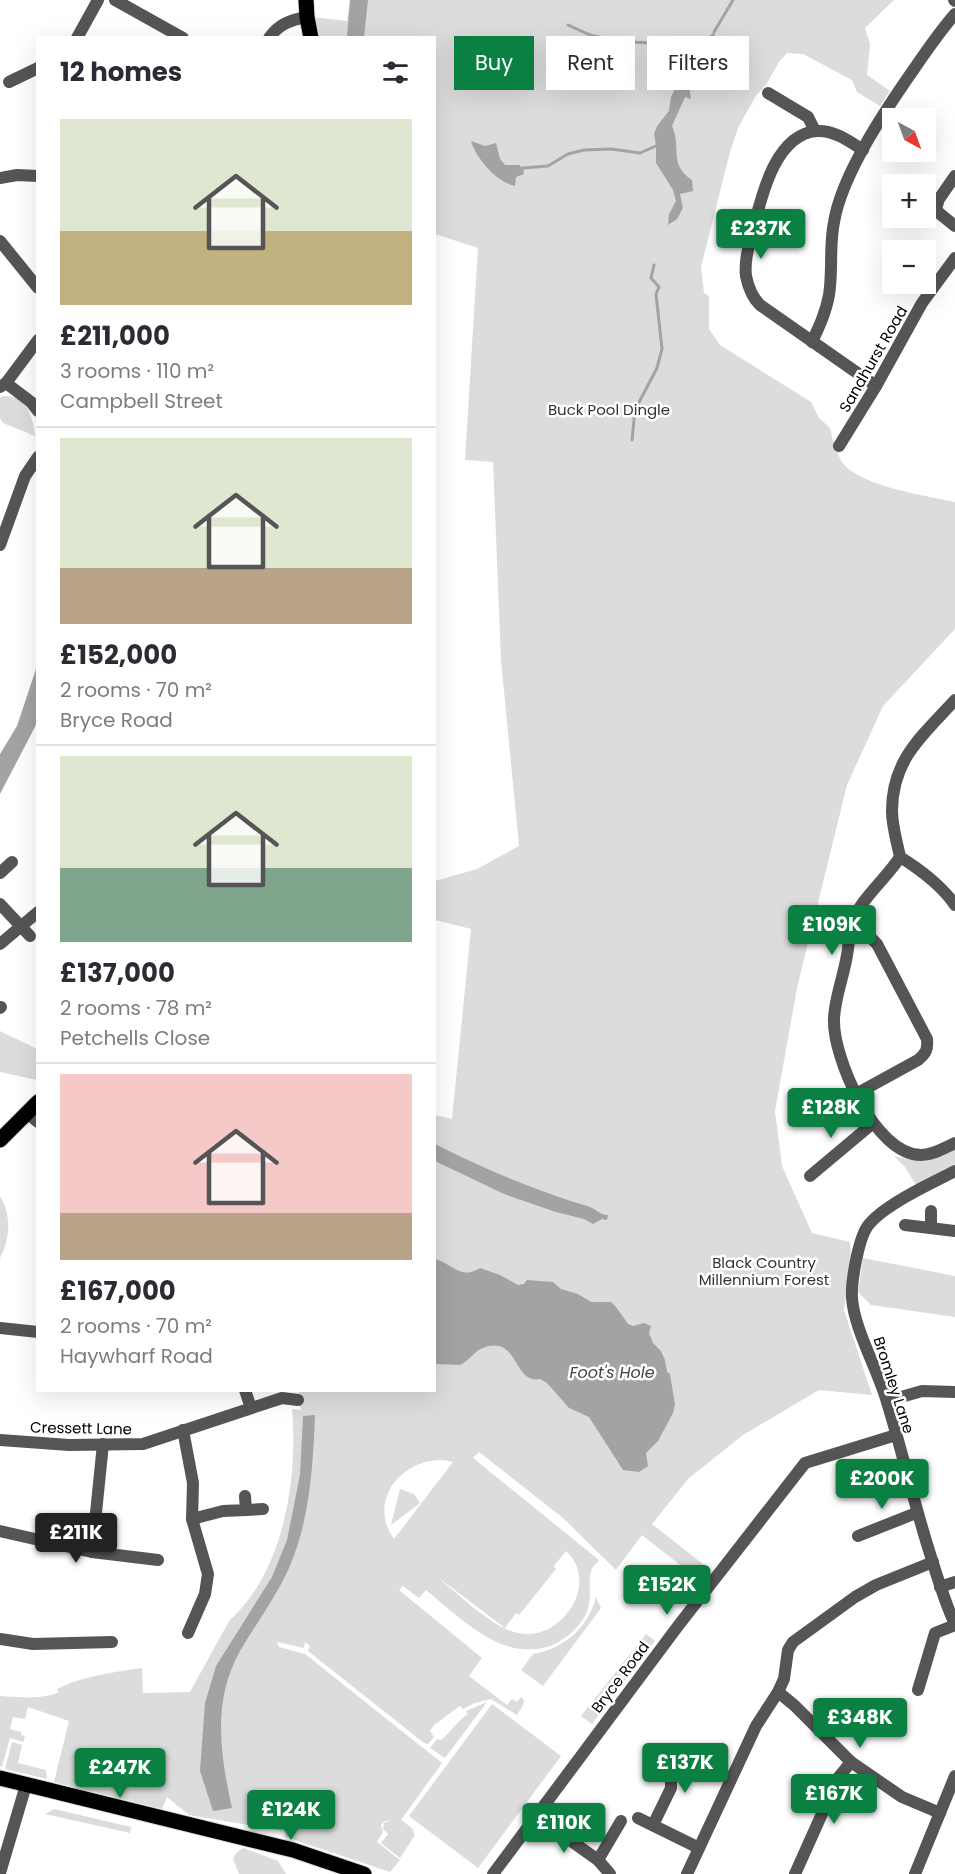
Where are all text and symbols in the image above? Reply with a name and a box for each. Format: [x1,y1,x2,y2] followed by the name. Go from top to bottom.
[454,36,534,90] chip: Buy
[546,36,635,90] chip: Rent
[647,36,749,90] chip: Filters
[60,54,182,90] text: 12 homes
[379,56,412,89] icon: filters
[882,108,936,162] north arrow
[882,108,936,294] map controls
[182,158,290,266] icon: home
[882,174,936,228] button: +
[719,209,803,260] pin: £237K
[730,214,792,242] text: £237K
[882,240,936,294] button: −
[834,302,912,416] street label: Sandhurst Road
[60,318,170,354] text: £211,000
[60,357,214,385] text: 3 rooms · 110 m²
[60,387,223,415] text: Campbell Street
[548,399,670,420] park label: Buck Pool Dingle
[182,477,290,585] icon: home
[60,637,177,673] text: £152,000
[60,676,212,704] text: 2 rooms · 70 m²
[60,706,173,734] text: Bryce Road
[182,795,290,903] icon: home
[790,905,874,956] pin: £109K
[802,910,862,938] text: £109K
[60,955,175,991] text: £137,000
[60,994,212,1022] text: 2 rooms · 78 m²
[60,1024,210,1052] text: Petchells Close
[789,1088,873,1139] pin: £128K
[801,1093,861,1121] text: £128K
[182,1113,290,1221] icon: home
[699,1252,829,1290] park label: Black Country Millennium Forest
[60,1273,176,1309] text: £167,000
[60,1312,212,1340] text: 2 rooms · 70 m²
[868,1334,920,1436] street label: Bromley Lane
[60,1342,213,1370] text: Haywharf Road
[569,1361,655,1384] water label: Foot's Hole
[30,1417,132,1439] street label: Cressett Lane
[840,1459,924,1510] pin: £200K
[850,1464,914,1492] text: £200K
[34,1513,118,1564] pin: £211K
[49,1518,103,1546] text: £211K
[625,1565,709,1616] pin: £152K
[637,1570,697,1598] text: £152K
[586,1637,654,1717] street label: Bryce Road
[818,1698,902,1749] pin: £348K
[827,1703,893,1731] text: £348K
[643,1743,727,1794] pin: £137K
[78,1748,162,1799] pin: £247K
[656,1748,714,1776] text: £137K
[89,1753,151,1781] text: £247K
[792,1774,876,1825] pin: £167K
[805,1779,863,1807] text: £167K
[249,1790,333,1841] pin: £124K
[261,1795,321,1823] text: £124K
[522,1803,606,1854] pin: £110K
[536,1808,592,1836] text: £110K

